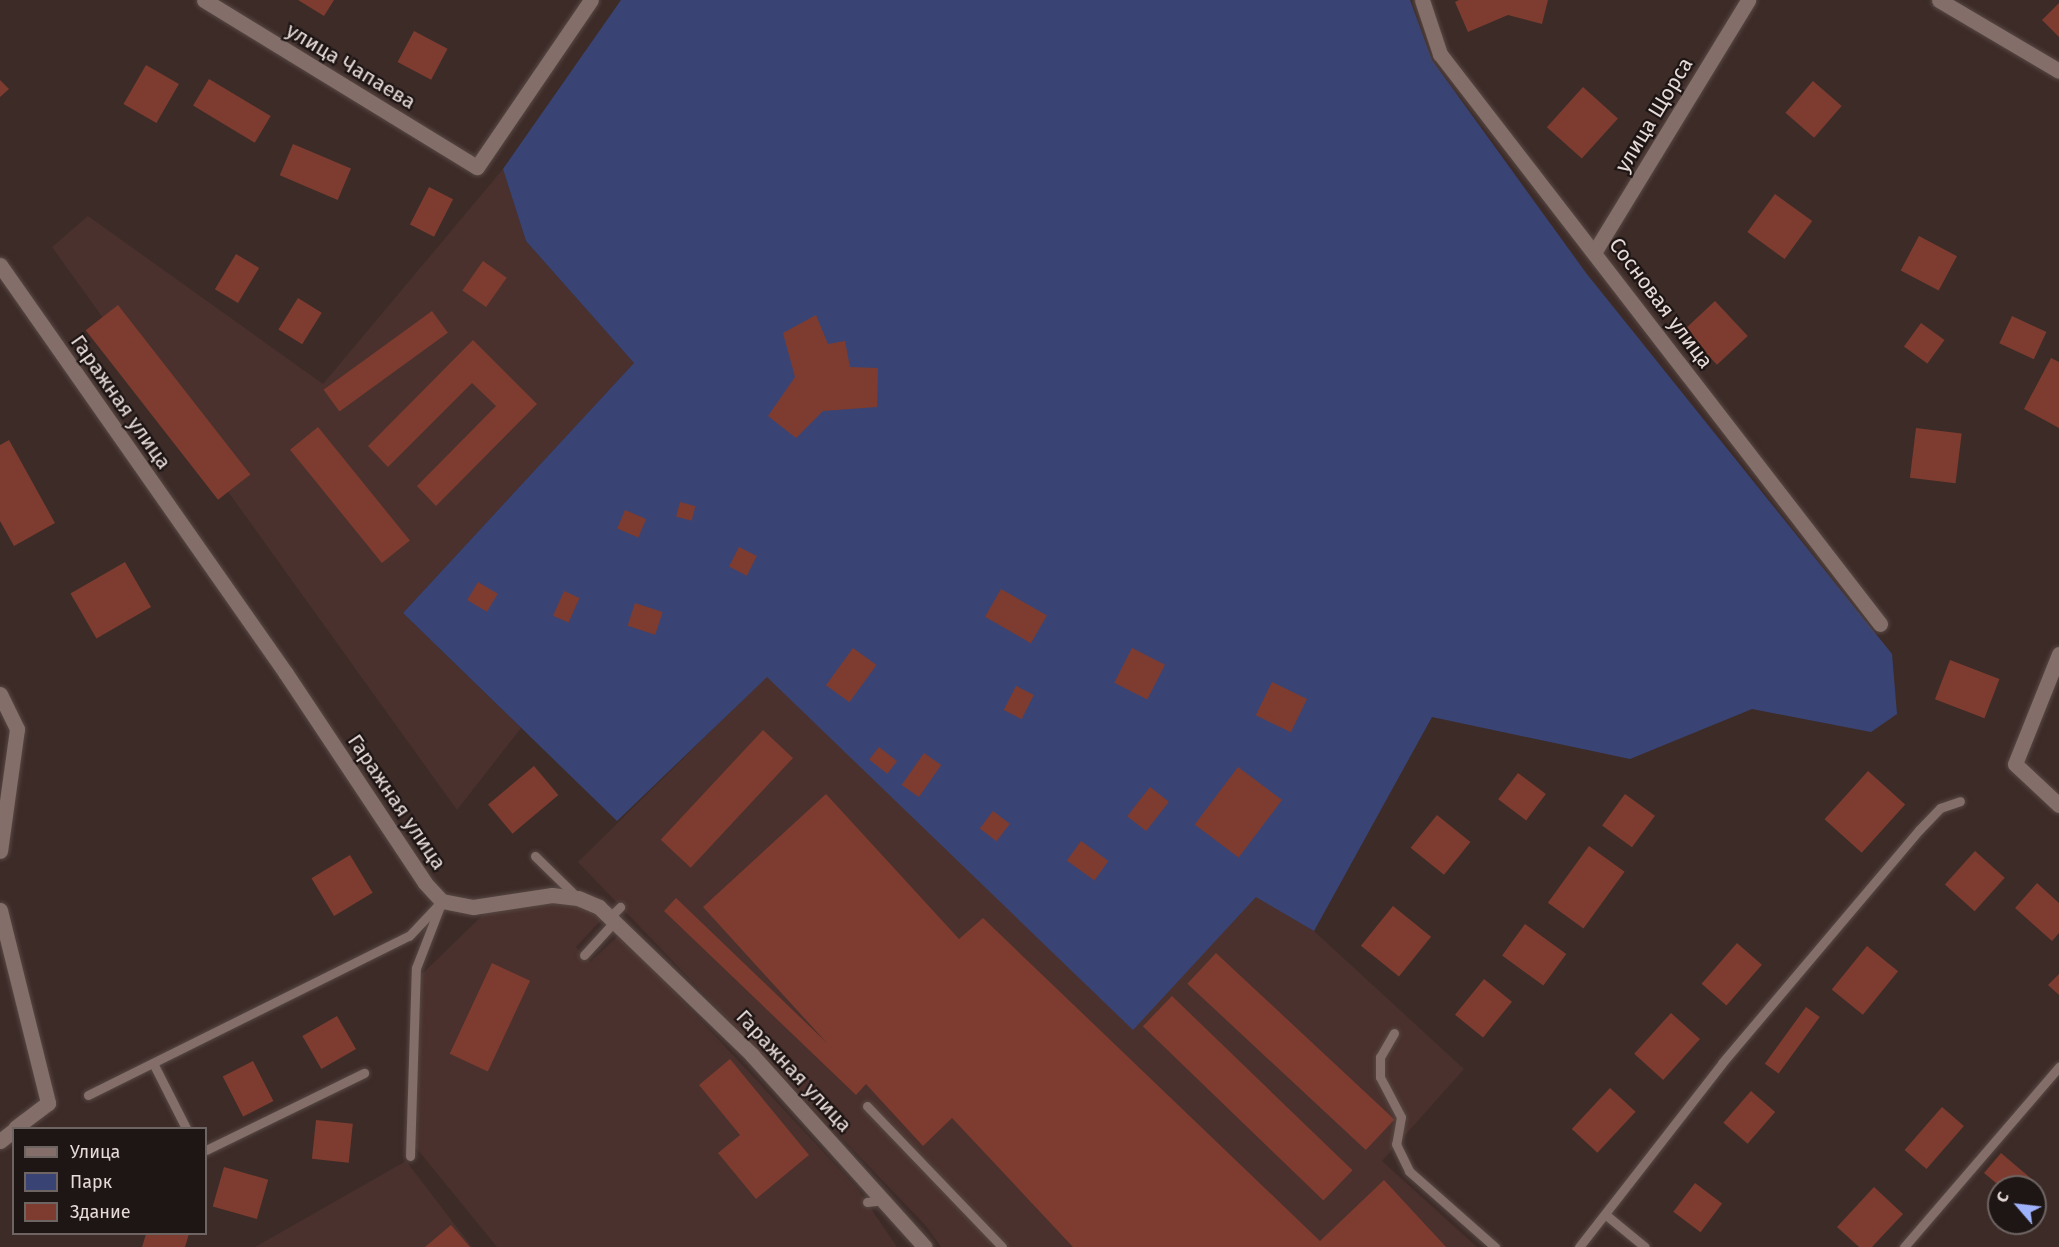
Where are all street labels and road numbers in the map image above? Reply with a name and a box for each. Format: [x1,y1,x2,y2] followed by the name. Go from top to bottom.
[282,17,420,115] street label: улица Чапаева
[1610,53,1698,177] street label: улица Щорса
[1604,233,1718,373] street label: Сосновая улица
[65,330,177,474] street label: Гаражная улица
[342,729,452,875] street label: Гаражная улица
[731,1005,857,1137] street label: Гаражная улица

